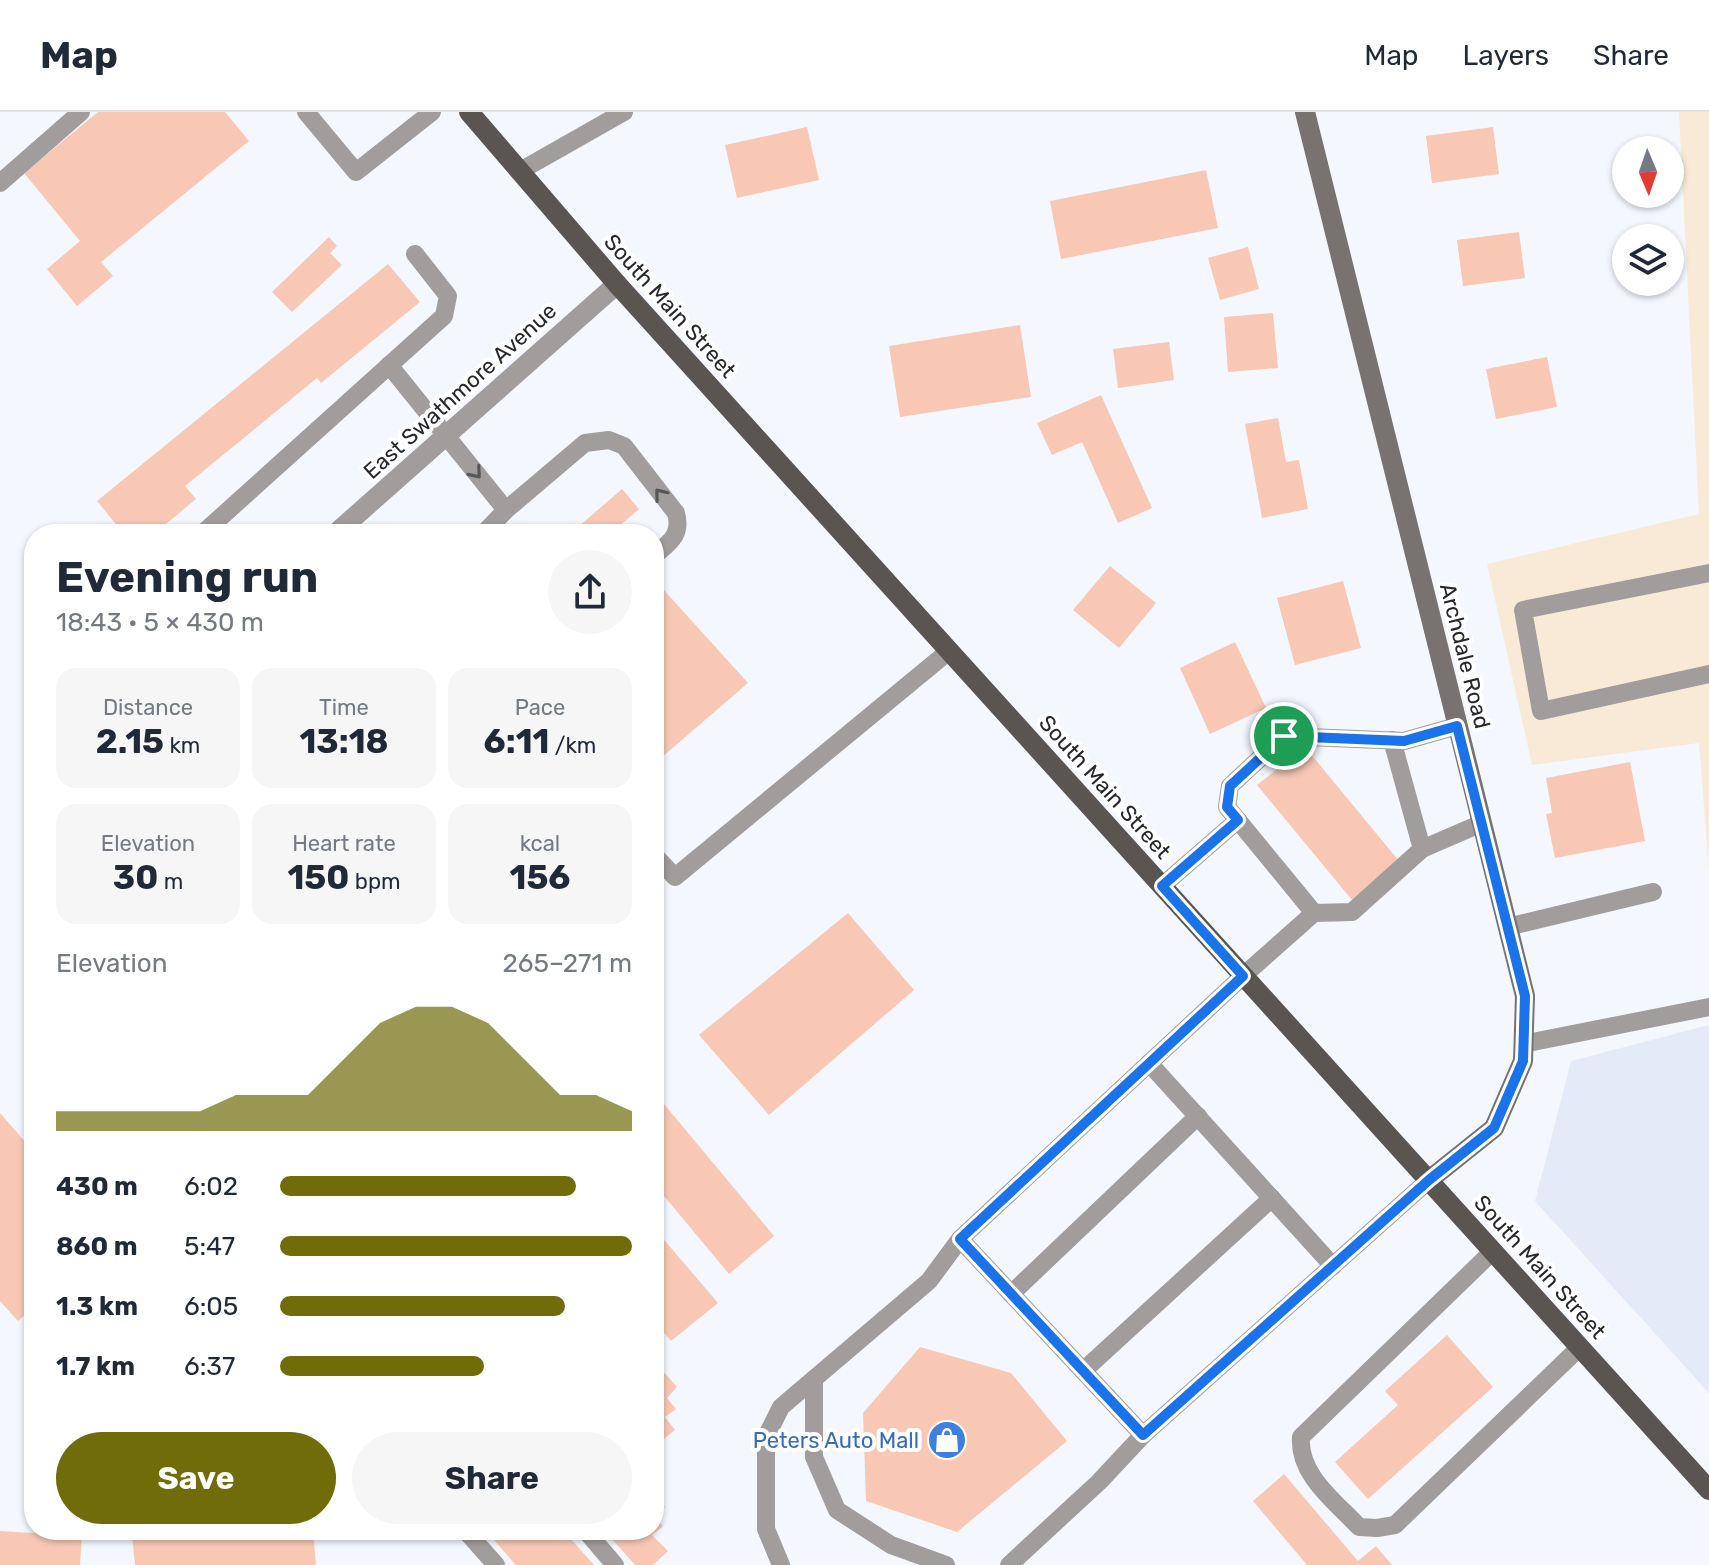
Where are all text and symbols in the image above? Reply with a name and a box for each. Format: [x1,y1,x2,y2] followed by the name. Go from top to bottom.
[40,32,118,78] text: Map
[1364,39,1419,72] text: Map
[1463,39,1549,72] text: Layers
[1593,39,1669,72] text: Share
[1612,136,1684,208] north arrow
[1612,136,1684,296] map controls
[1612,224,1684,296] button: layers
[598,229,742,384] street label: South Main Street
[358,297,562,485] street label: East Swathmore Avenue
[466,464,481,478] one-way arrow
[656,488,670,503] one-way arrow
[548,550,632,634] button: share
[56,551,318,603] text: Evening run
[1434,581,1496,731] street label: Archdale Road
[56,607,264,638] text: 18:43 · 5 × 430 m
[103,694,193,721] text: Distance
[319,694,369,721] text: Time
[515,694,565,721] text: Pace
[1250,702,1318,770] pin
[1033,710,1177,865] street label: South Main Street
[1262,714,1306,758] icon: arrive
[96,721,164,762] text: 2.15
[299,721,389,762] text: 13:18
[484,721,549,762] text: 6:11
[164,732,200,759] text: km
[549,732,596,759] text: /km
[101,830,195,857] text: Elevation
[292,830,396,857] text: Heart rate
[520,830,560,857] text: kcal
[113,857,158,898] text: 30
[287,857,349,898] text: 150
[510,857,571,898] text: 156
[158,868,183,895] text: m
[349,868,401,895] text: bpm
[56,948,167,979] text: Elevation
[503,948,632,979] text: 265–271 m
[56,1171,138,1202] text: 430 m
[184,1171,238,1202] text: 6:02
[1468,1190,1612,1345] street label: South Main Street
[56,1231,138,1262] text: 860 m
[184,1231,235,1262] text: 5:47
[56,1291,138,1322] text: 1.3 km
[184,1291,238,1322] text: 6:05
[56,1351,135,1382] text: 1.7 km
[184,1351,235,1382] text: 6:37
[926,1419,968,1461] shop icon: Peters Auto Mall
[753,1427,919,1454] place label: Peters Auto Mall
[56,1432,336,1524] button: Save
[352,1432,632,1524] button: Share

